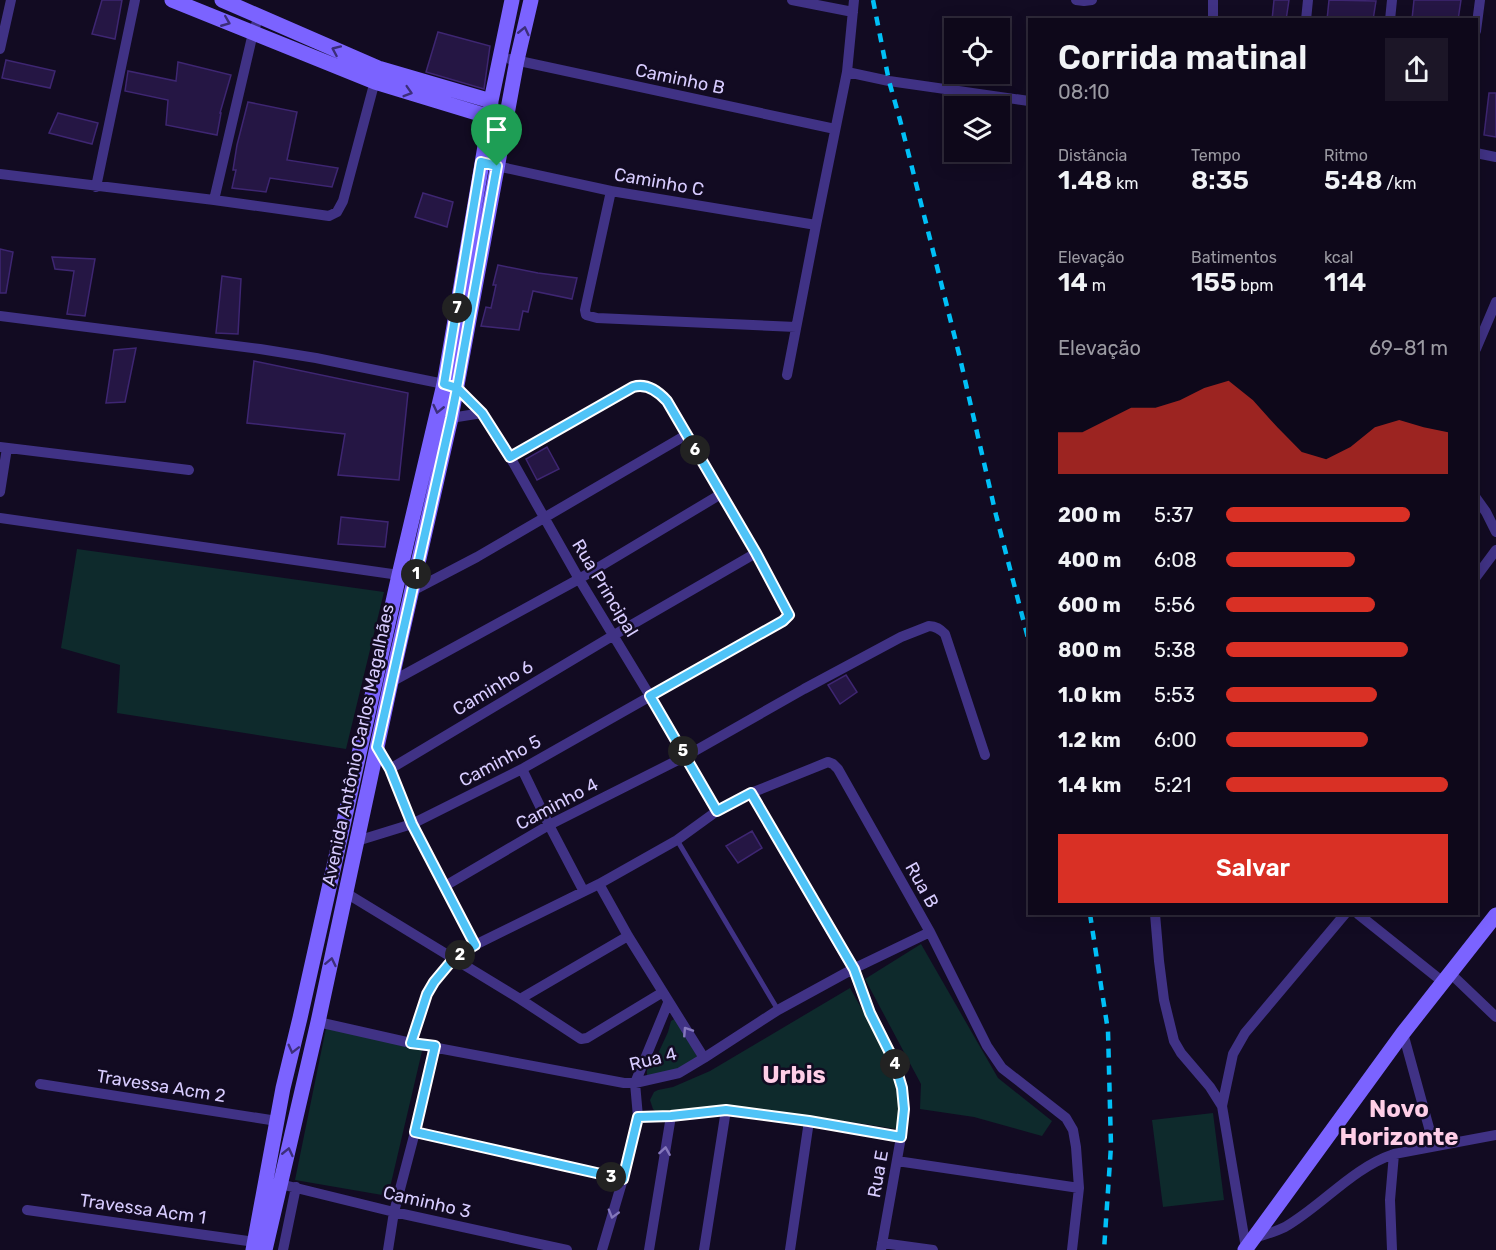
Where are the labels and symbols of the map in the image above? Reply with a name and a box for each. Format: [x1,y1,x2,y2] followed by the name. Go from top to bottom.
[220,15,231,27] one-way arrow
[516,26,529,36] one-way arrow
[332,45,343,57] one-way arrow
[633,59,727,99] street label: Caminho B
[402,85,413,97] one-way arrow
[471,104,522,166] pin
[612,163,706,201] street label: Caminho C
[442,293,472,323] pin: 7
[432,403,445,413] one-way arrow
[680,435,710,465] pin: 6
[567,535,643,641] street label: Rua Principal
[401,559,431,589] pin: 1
[317,602,399,888] street label: Avenida Antônio Carlos Magalhães
[449,655,537,721] street label: Caminho 6
[455,730,545,792] street label: Caminho 5
[668,736,698,766] pin: 5
[512,773,602,835] street label: Caminho 4
[901,858,943,912] street label: Rua B
[445,940,475,970] pin: 2
[324,957,337,967] one-way arrow
[683,1026,694,1037] one-way arrow
[627,1043,679,1075] street label: Rua 4
[287,1044,300,1054] one-way arrow
[880,1049,910,1079] pin: 4
[762,1061,826,1089] district label: Urbis
[95,1065,227,1107] street label: Travessa Acm 2
[1340,1095,1458,1151] district label: Novo Horizonte
[658,1146,671,1156] one-way arrow
[280,1147,293,1157] one-way arrow
[863,1149,893,1199] street label: Rua E
[596,1162,626,1192] pin: 3
[381,1181,473,1223] street label: Caminho 3
[78,1189,208,1229] street label: Travessa Acm 1
[608,1208,620,1219] one-way arrow

